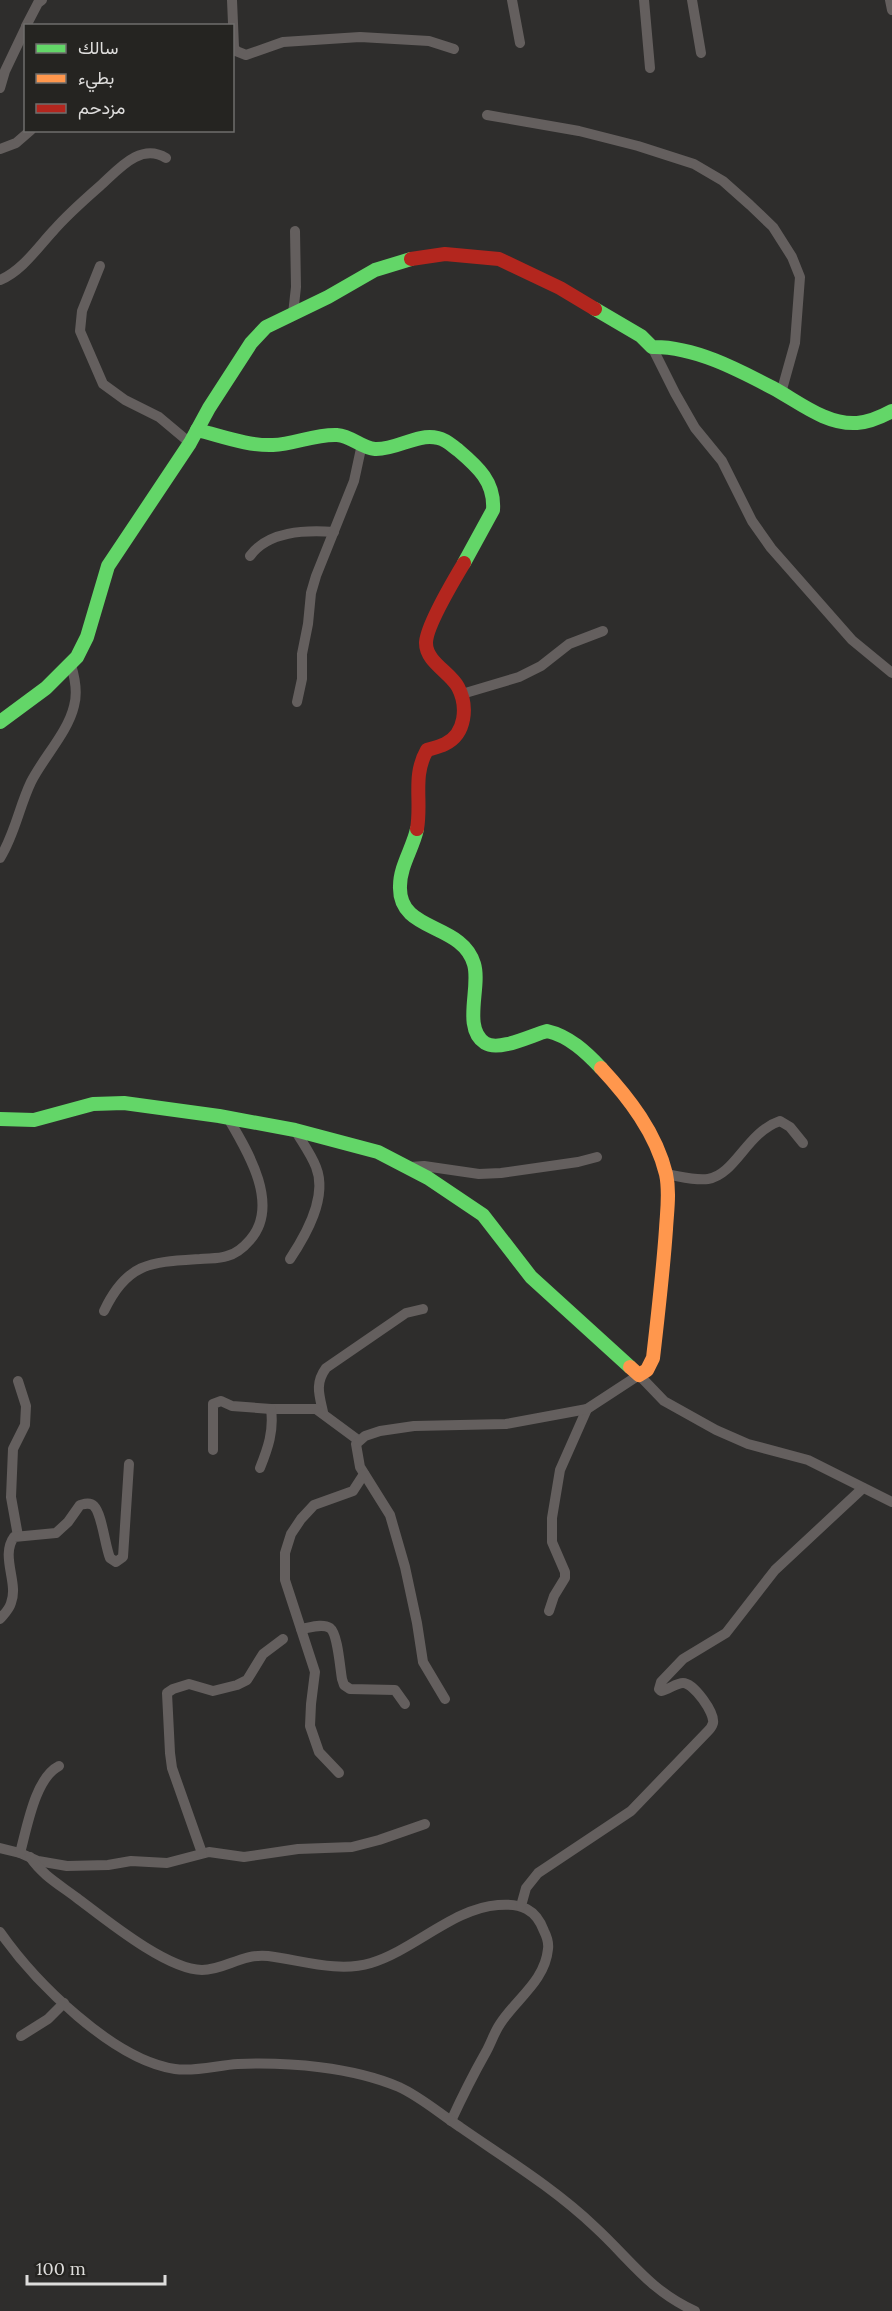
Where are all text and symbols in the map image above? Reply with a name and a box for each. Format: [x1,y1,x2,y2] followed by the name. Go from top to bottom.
[24,24,234,132] legend
[78,36,118,59] text: سالك
[78,66,114,93] text: بطيء
[78,96,125,120] text: مزدحم
[27,2248,165,2286] scale bar
[36,2257,86,2280] text: 100 m

